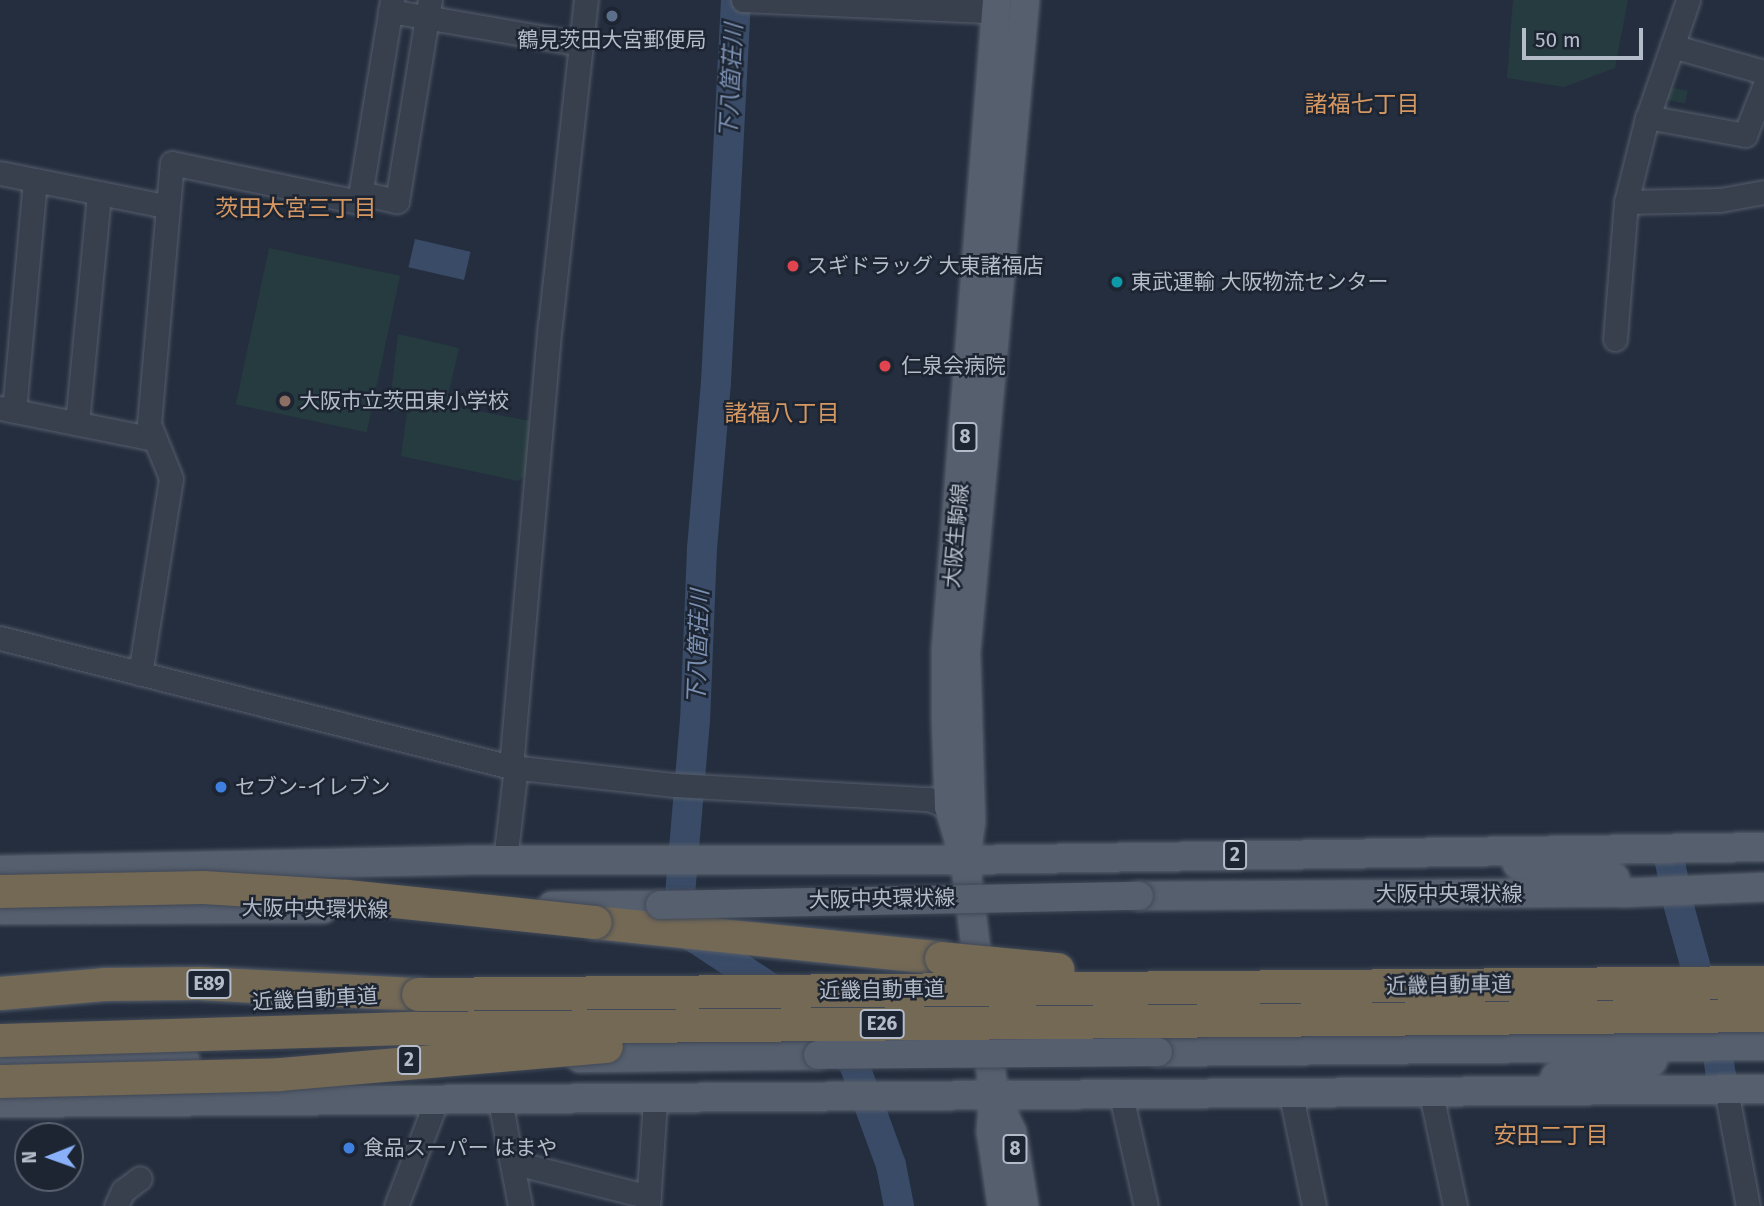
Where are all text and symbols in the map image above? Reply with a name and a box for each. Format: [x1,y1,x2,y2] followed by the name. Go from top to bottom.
[604,8,620,24] marker: 鶴見茨田大宮郵便局
[1526,14,1647,58] scale bar
[714,23,748,139] water label: 下八箇荘川
[518,27,706,53] place label: 鶴見茨田大宮郵便局
[1535,27,1581,53] text: 50 m
[1305,90,1419,118] district label: 諸福七丁目
[216,194,376,222] district label: 茨田大宮三丁目
[807,253,1044,279] place label: スギドラッグ 大東諸福店
[785,258,801,274] marker: スギドラッグ 大東諸福店
[1131,269,1389,295] place label: 東武運輸 大阪物流センター
[1109,274,1125,290] marker: 東武運輸 大阪物流センター
[901,353,1006,379] place label: 仁泉会病院
[875,356,895,376] marker: 仁泉会病院
[299,388,509,414] place label: 大阪市立茨田東小学校
[277,393,293,409] marker: 大阪市立茨田東小学校
[725,399,839,427] district label: 諸福八丁目
[951,422,979,452] road number: 8
[939,483,973,589] street label: 大阪生駒線
[682,589,714,705] water label: 下八箇荘川
[235,774,390,800] place label: セブン-イレブン
[213,779,229,795] marker: セブン-イレブン
[1223,840,1247,870] road number: 2
[1376,881,1522,907] street label: 大阪中央環状線
[808,885,956,913] street label: 大阪中央環状線
[241,895,389,923] street label: 大阪中央環状線
[186,968,232,1000] road number: E89
[1386,971,1512,999] street label: 近畿自動車道
[819,976,945,1004] street label: 近畿自動車道
[251,983,379,1015] street label: 近畿自動車道
[859,1008,905,1040] road number: E26
[397,1044,421,1076] road number: 2
[1494,1121,1608,1149] district label: 安田二丁目
[14,1122,84,1192] north arrow
[1001,1134,1029,1164] road number: 8
[363,1135,558,1161] place label: 食品スーパー はまや
[341,1140,357,1156] marker: 食品スーパー はまや
[18,1151,41,1164] text: N

